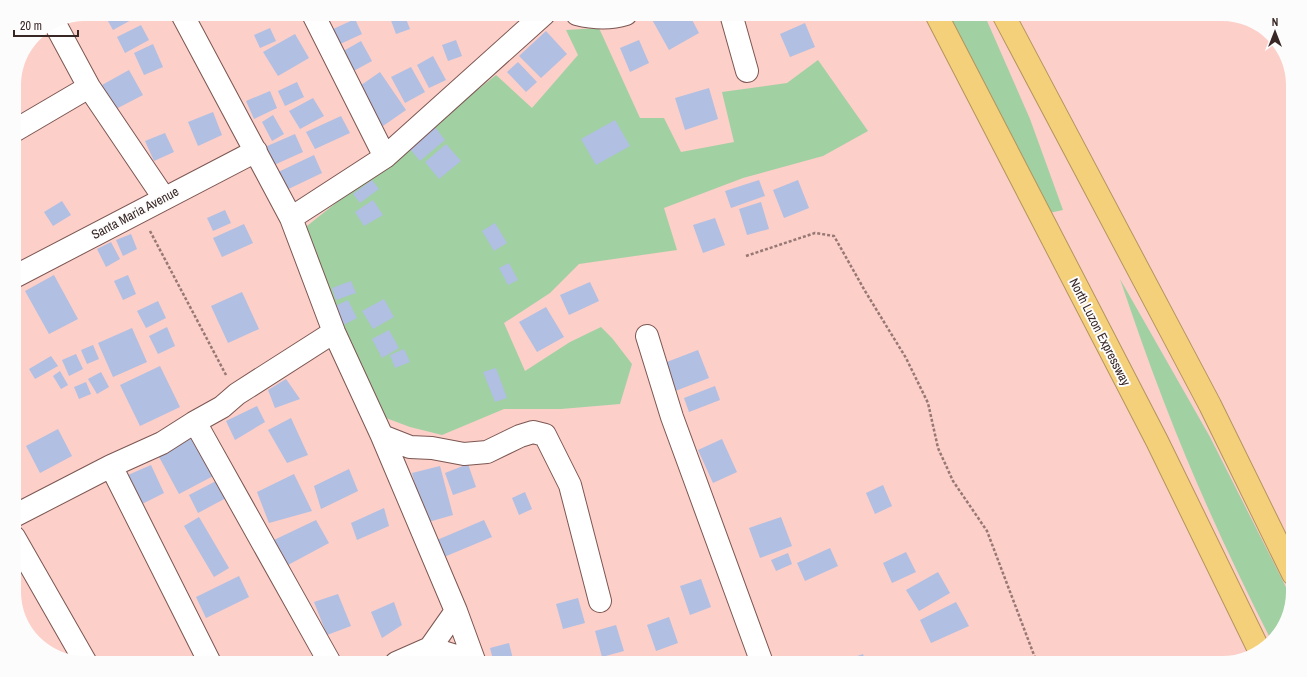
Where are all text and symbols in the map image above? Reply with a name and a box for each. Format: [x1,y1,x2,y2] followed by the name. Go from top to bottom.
[14,12,78,38] scale bar
[1255,12,1295,52] north arrow
[1272,15,1278,29] text: N
[20,18,42,34] text: 20 m
[88,183,182,243] street label: Santa Maria Avenue
[1066,275,1135,389] street label: North Luzon Expressway

